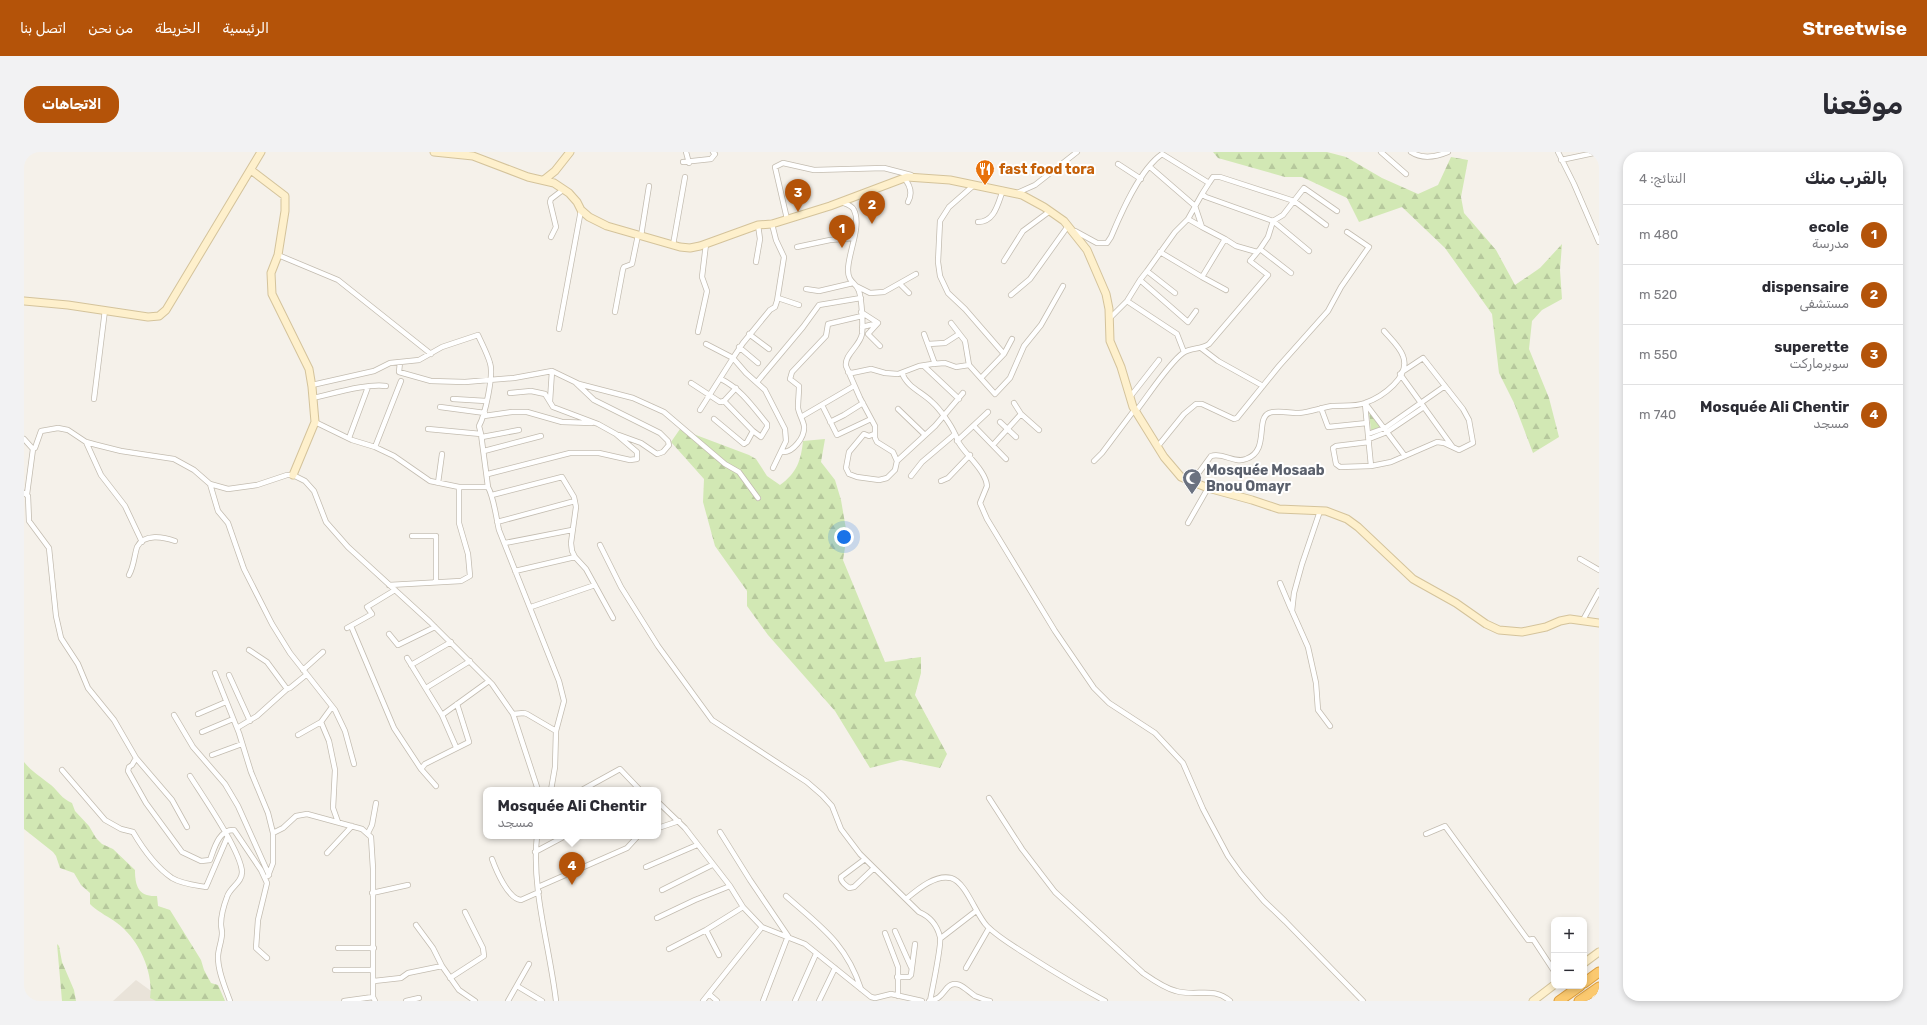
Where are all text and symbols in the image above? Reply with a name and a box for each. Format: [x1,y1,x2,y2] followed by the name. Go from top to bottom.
[1802,17,1907,40] text: Streetwise
[20,20,66,37] text: اتصل بنا
[88,20,133,37] text: من نحن
[155,20,200,37] text: الخريطة
[222,20,269,37] text: الرئيسية
[24,86,119,123] button: الاتجاهات
[1822,88,1903,121] text: موقعنا
[974,158,996,186] restaurant icon: fast food tora
[999,161,1095,178] place label: fast food tora
[1805,168,1887,188] text: بالقرب منك
[1639,171,1686,186] text: النتائج: 4
[785,179,811,212] pin: 3
[859,191,885,224] pin: 2
[829,215,855,248] pin: 1
[1809,218,1849,236] text: ecole
[1639,227,1678,242] text: 480 m
[1871,227,1877,242] text: 1
[1812,236,1849,251] text: مدرسة
[1762,278,1849,296] text: dispensaire
[1639,287,1677,302] text: 520 m
[1870,287,1878,302] text: 2
[1799,296,1849,311] text: مستشفى
[1774,338,1849,356] text: superette
[1639,347,1677,362] text: 550 m
[1870,347,1878,362] text: 3
[1789,356,1849,371] text: سوبرماركت
[1700,398,1849,416] text: Mosquée Ali Chentir
[1639,407,1676,422] text: 740 m
[1870,407,1878,422] text: 4
[1813,416,1849,431] text: مسجد
[1206,462,1325,495] place label: Mosquée Mosaab Bnou Omayr
[1181,467,1203,495] mosque icon: Mosquée Mosaab Bnou Omayr
[834,527,854,547] your location
[483,787,661,839] popup
[498,797,646,815] text: Mosquée Ali Chentir
[498,815,533,830] text: مسجد
[559,852,585,885] pin: 4
[1551,917,1587,989] map controls
[1551,917,1587,953] button: +
[1551,953,1587,989] button: −

